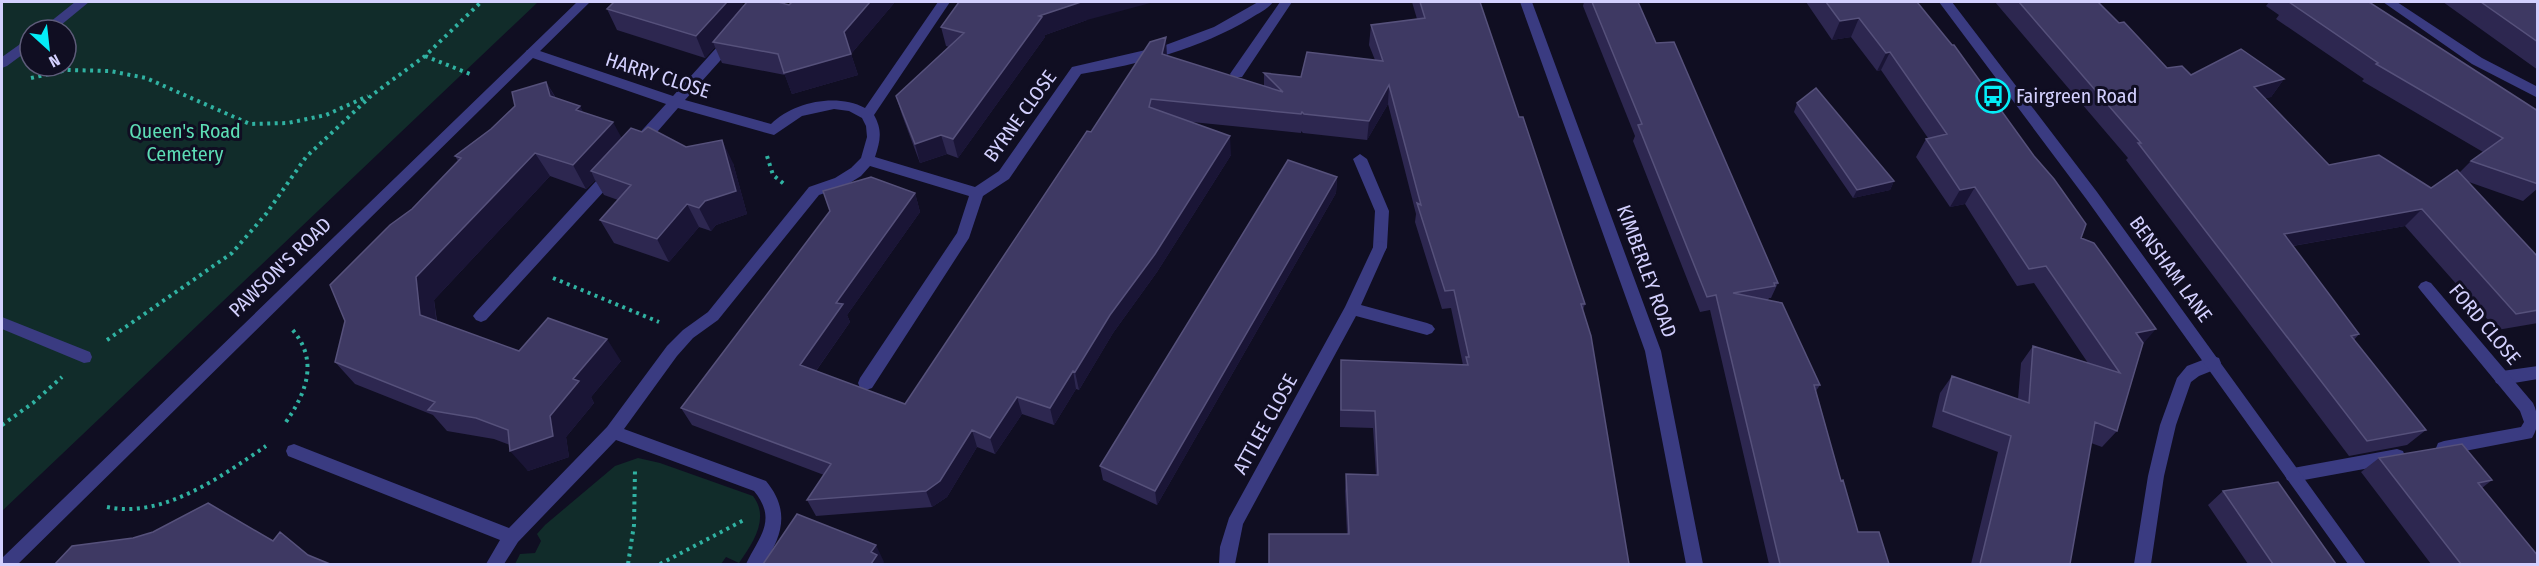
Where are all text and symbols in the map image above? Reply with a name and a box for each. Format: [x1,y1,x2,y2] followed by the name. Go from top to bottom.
[18,18,78,78] north arrow
[603,47,713,103] street label: HARRY CLOSE
[46,50,63,72] text: N
[979,65,1061,167] street label: BYRNE CLOSE
[1975,78,2011,114] bus stop icon: Fairgreen Road
[2016,84,2137,108] place label: Fairgreen Road
[129,119,241,166] park label: Queen's Road Cemetery
[1612,201,1682,341] street label: KIMBERLEY ROAD
[2125,211,2217,327] street label: BENSHAM LANE
[224,212,336,322] street label: PAWSON'S ROAD
[2444,279,2526,369] street label: FORD CLOSE
[1228,370,1302,478] street label: ATTLEE CLOSE

